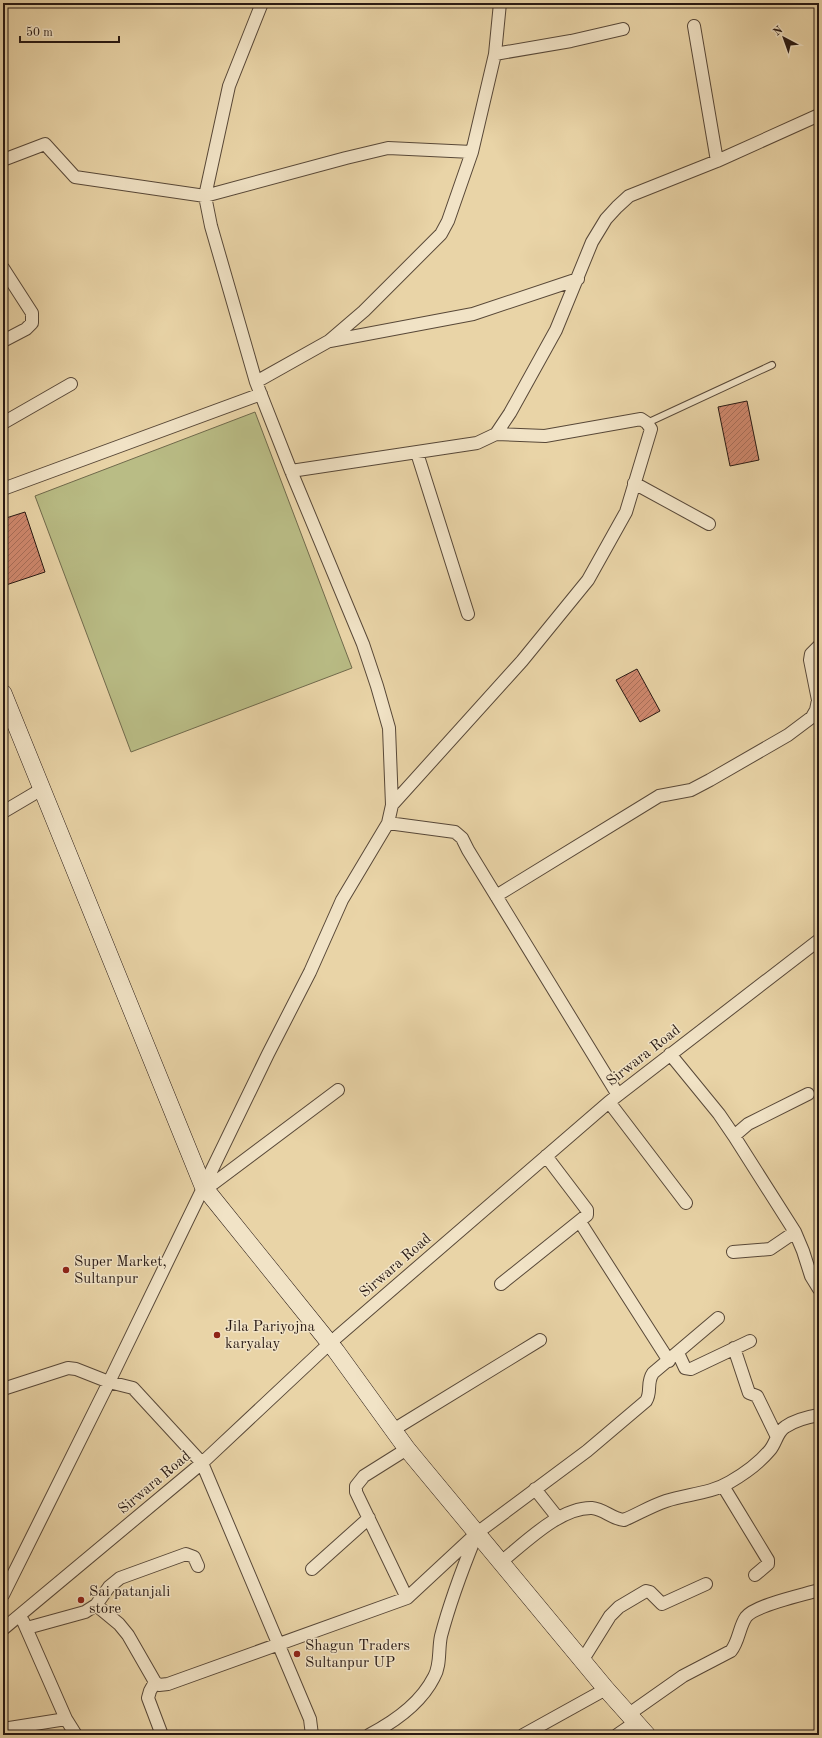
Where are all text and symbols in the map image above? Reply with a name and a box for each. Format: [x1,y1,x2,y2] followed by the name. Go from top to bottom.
[20,18,119,44] scale bar
[764,18,804,58] north arrow
[772,24,786,38] text: N
[26,26,53,39] text: 50 m
[604,1023,684,1090] street label: Sirwara Road
[357,1231,435,1301] street label: Sirwara Road
[74,1255,167,1287] place label: Super Market, Sultanpur
[61,1265,71,1275] marker: Super Market, Sultanpur
[225,1320,316,1352] place label: Jila Pariyojna karyalay
[212,1330,222,1340] marker: Jila Pariyojna karyalay
[116,1449,194,1518] street label: Sirwara Road
[89,1585,170,1617] place label: Sai patanjali store
[76,1595,86,1605] marker: Sai patanjali store
[305,1639,410,1671] place label: Shagun Traders Sultanpur UP
[292,1649,302,1659] marker: Shagun Traders Sultanpur UP

